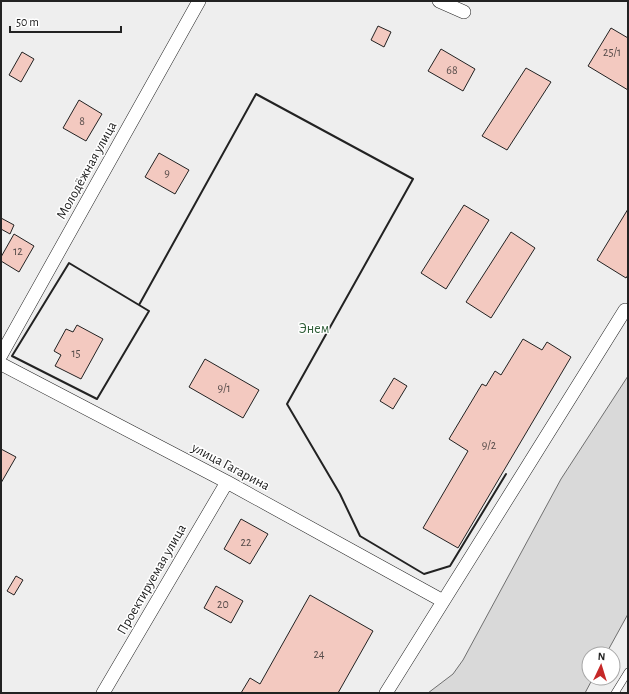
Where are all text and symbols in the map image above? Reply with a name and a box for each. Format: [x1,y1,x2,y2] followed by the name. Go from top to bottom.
[10,8,121,34] scale bar
[16,16,39,28] text: 50 m
[603,46,621,58] house number: 25/1
[446,64,458,76] house number: 68
[79,115,85,127] house number: 8
[54,119,120,222] street label: Молодёжная улица
[164,167,170,179] house number: 9
[13,245,23,257] house number: 12
[299,322,329,336] park label: Энем
[71,347,81,359] house number: 15
[217,382,231,394] house number: 9/1
[482,439,497,451] house number: 9/2
[188,440,272,494] street label: улица Гагарина
[115,522,189,637] street label: Проектируемая улица
[241,536,252,548] house number: 22
[217,598,229,610] house number: 20
[581,646,621,686] north arrow
[313,648,325,660] house number: 24
[597,651,606,662] text: N

